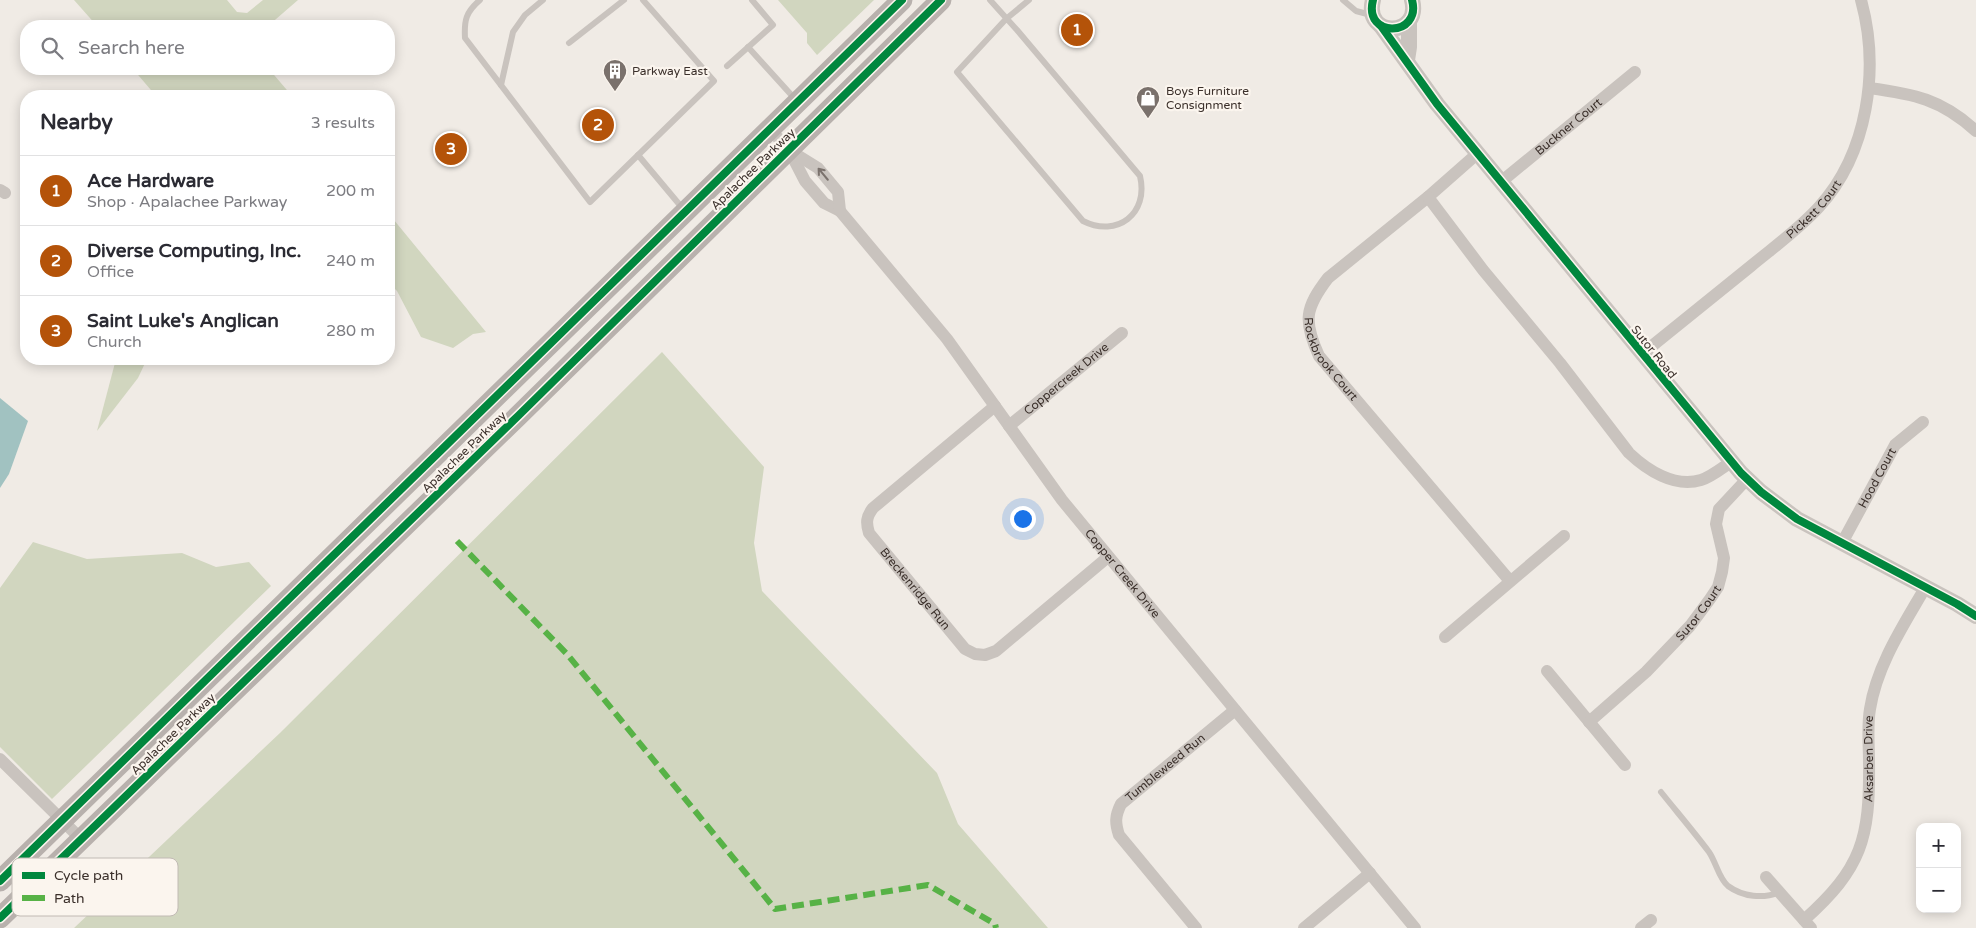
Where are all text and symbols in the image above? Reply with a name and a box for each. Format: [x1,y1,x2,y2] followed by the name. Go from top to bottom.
[1061,11,1093,49] pin: 1
[20,20,395,75] search box
[38,34,66,62] icon: search
[78,37,185,59] text: Search here
[602,58,628,92] building icon: Parkway East
[632,64,708,78] place label: Parkway East
[1166,84,1249,112] place label: Boys Furniture Consignment
[1135,85,1161,119] shop icon: Boys Furniture Consignment
[1532,95,1605,158] street label: Buckner Court
[582,106,614,144] pin: 2
[40,110,113,135] text: Nearby
[311,113,375,133] text: 3 results
[708,125,798,213] street label: Apalachee Parkway
[435,130,467,168] pin: 3
[817,168,828,181] one-way arrow
[87,170,214,192] text: Ace Hardware
[1783,177,1844,241] street label: Pickett Court
[51,181,61,201] text: 1
[326,181,375,201] text: 200 m
[87,192,287,212] text: Shop · Apalachee Parkway
[87,240,301,262] text: Diverse Computing, Inc.
[51,251,61,271] text: 2
[326,251,375,271] text: 240 m
[87,262,134,282] text: Office
[87,310,279,332] text: Saint Luke's Anglican
[1301,317,1361,404] street label: Rockbrook Court
[51,321,61,341] text: 3
[326,321,375,341] text: 280 m
[1628,323,1680,381] street label: Sutor Road
[87,332,142,352] text: Church
[1021,340,1111,418] street label: Coppercreek Drive
[419,408,509,496] street label: Apalachee Parkway
[1855,445,1899,510] street label: Hood Court
[1010,506,1036,532] your location
[1082,526,1163,621] street label: Copper Creek Drive
[877,545,953,633] street label: Breckenridge Run
[1673,582,1724,644] street label: Sutor Court
[128,690,218,778] street label: Apalachee Parkway
[1861,715,1876,803] street label: Aksarben Drive
[1122,731,1208,805] street label: Tumbleweed Run
[1916,823,1961,913] map controls
[1916,823,1961,868] button: +
[12,858,178,916] legend
[54,867,123,884] text: Cycle path
[1916,868,1961,913] button: −
[54,890,85,907] text: Path

